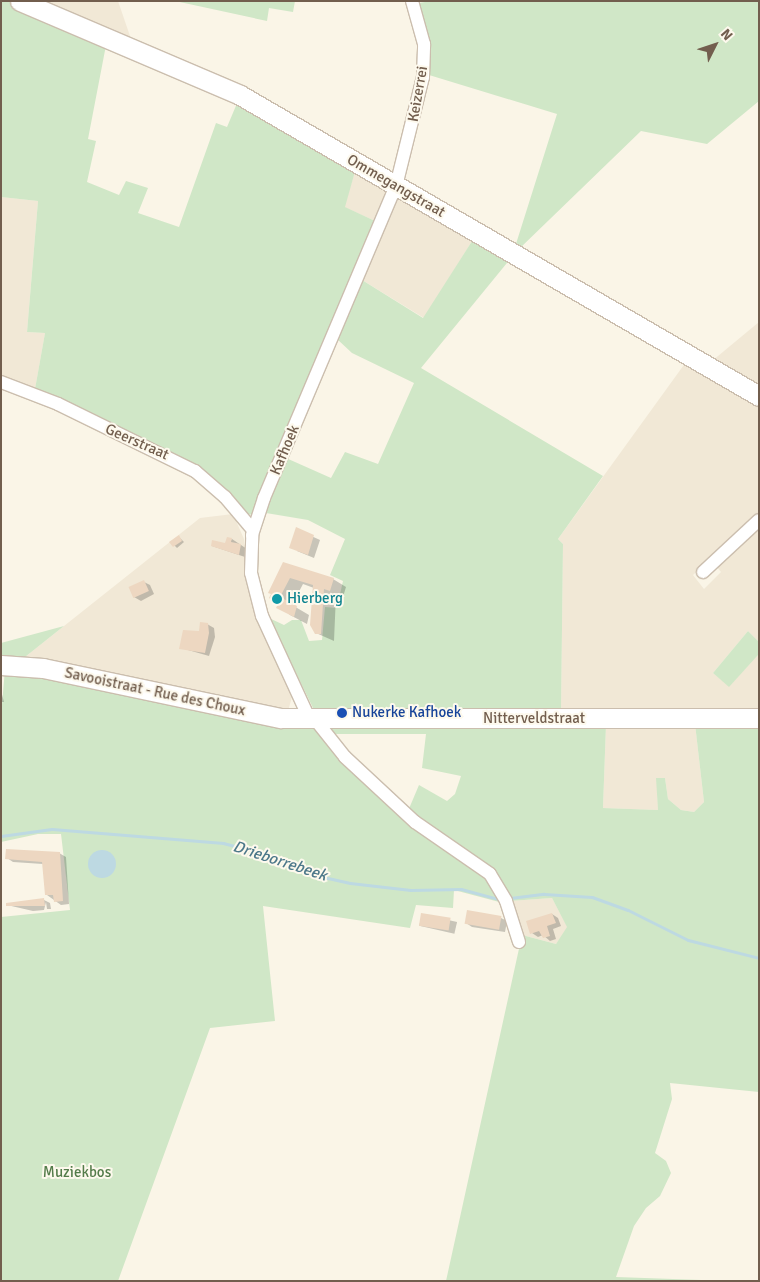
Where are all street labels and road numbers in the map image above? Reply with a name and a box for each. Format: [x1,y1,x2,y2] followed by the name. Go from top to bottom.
[404,65,432,123] street label: Keizerrei
[344,151,448,221] street label: Ommegangstraat
[102,420,172,464] street label: Geerstraat
[266,422,304,478] street label: Kafhoek
[63,664,247,720] street label: Savooistraat - Rue des Choux
[483,710,585,728] street label: Nitterveldstraat

